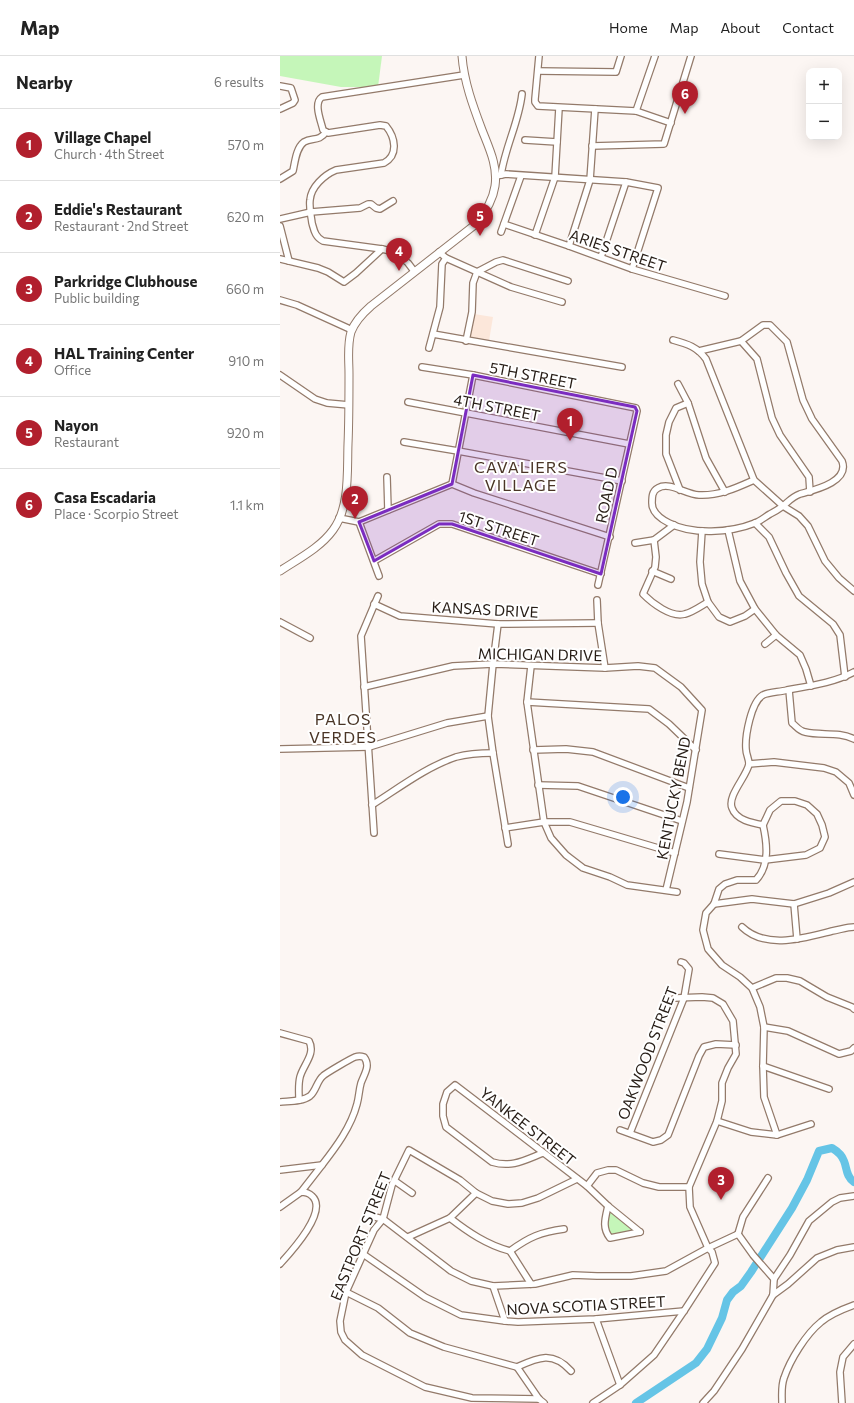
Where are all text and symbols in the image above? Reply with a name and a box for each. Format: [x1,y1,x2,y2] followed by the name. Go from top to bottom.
[20,16,59,39] text: Map
[609,19,648,36] text: Home
[670,19,698,36] text: Map
[720,19,760,36] text: About
[782,19,834,36] text: Contact
[806,68,842,140] map controls
[806,68,842,104] button: +
[16,72,73,93] text: Nearby
[214,74,264,90] text: 6 results
[672,81,698,114] pin: 6
[806,104,842,140] button: −
[54,128,151,146] text: Village Chapel
[26,137,32,153] text: 1
[227,137,264,153] text: 570 m
[54,146,164,162] text: Church · 4th Street
[54,200,182,218] text: Eddie's Restaurant
[467,203,493,236] pin: 5
[25,209,33,225] text: 2
[227,209,264,225] text: 620 m
[54,218,189,234] text: Restaurant · 2nd Street
[567,225,669,275] street label: ARIES STREET
[386,238,412,271] pin: 4
[54,272,197,290] text: Parkridge Clubhouse
[25,281,33,297] text: 3
[226,281,264,297] text: 660 m
[54,290,140,306] text: Public building
[54,344,194,362] text: HAL Training Center
[25,353,33,369] text: 4
[228,353,264,369] text: 910 m
[488,358,578,392] street label: 5TH STREET
[54,362,91,378] text: Office
[452,390,542,424] street label: 4TH STREET
[557,408,583,441] pin: 1
[54,416,99,434] text: Nayon
[25,425,33,441] text: 5
[227,425,264,441] text: 920 m
[54,434,119,450] text: Restaurant
[474,457,568,494] district label: CAVALIERS VILLAGE
[591,465,621,525] street label: ROAD D
[342,486,368,519] pin: 2
[54,488,156,506] text: Casa Escadaria
[25,497,33,513] text: 6
[230,497,264,513] text: 1.1 km
[54,506,179,522] text: Place · Scorpio Street
[457,507,542,550] street label: 1ST STREET
[431,597,539,621] street label: KANSAS DRIVE
[478,644,602,664] street label: MICHIGAN DRIVE
[309,709,377,746] district label: PALOS VERDES
[652,735,694,861] street label: KENTUCKY BEND
[613,787,633,807] your location
[613,983,681,1122] street label: OAKWOOD STREET
[477,1083,580,1169] street label: YANKEE STREET
[708,1167,734,1200] pin: 3
[326,1169,394,1303] street label: EASTPORT STREET
[506,1292,666,1318] street label: NOVA SCOTIA STREET

